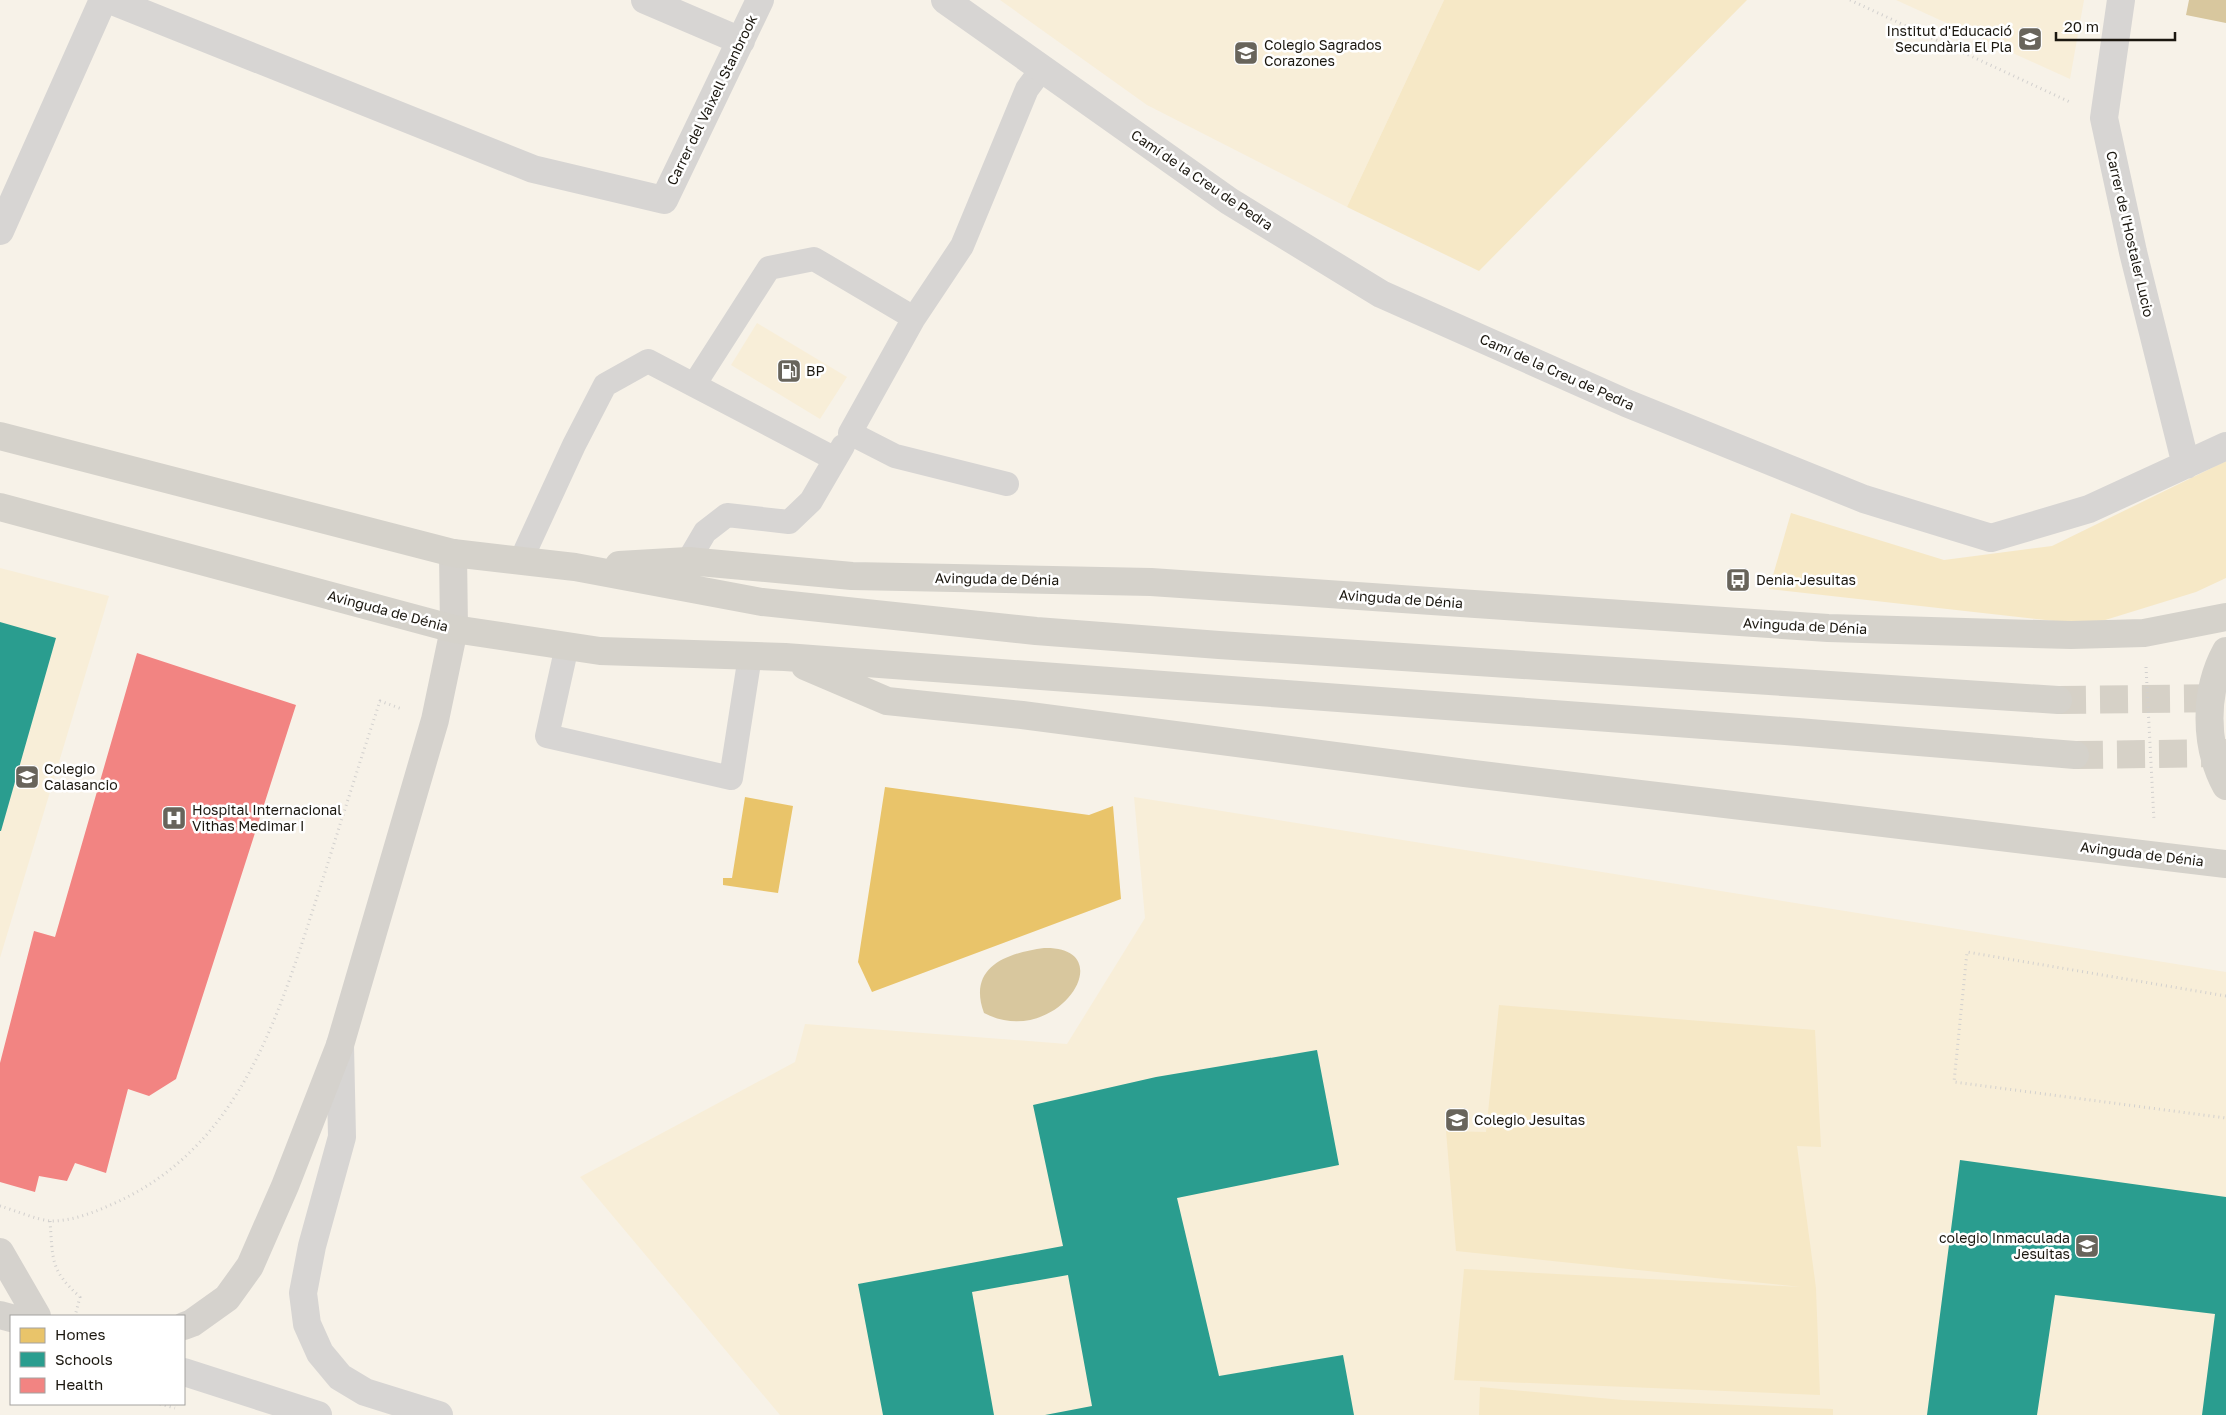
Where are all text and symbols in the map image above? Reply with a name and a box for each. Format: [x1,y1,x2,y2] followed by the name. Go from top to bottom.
[2056,10,2175,42] scale bar
[663,12,760,188] street label: Carrer del Vaixell Stanbrook
[2064,17,2099,35] text: 20 m
[1887,22,2012,55] place label: Institut d'Educació Secundària El Pla
[2017,26,2043,52] school or university icon: Institut d'Educació Secundària El Pla
[1264,36,1382,69] place label: Colegio Sagrados Corazones
[1233,40,1259,66] school or university icon: Colegio Sagrados Corazones
[1128,126,1276,233] street label: Camí de la Creu de Pedra
[2103,149,2158,319] street label: Carrer de l'Hostaler Lucio
[1477,330,1637,413] street label: Camí de la Creu de Pedra
[776,358,802,384] fuel station icon: BP
[806,362,825,379] place label: BP
[1725,567,1751,593] bus stop icon: Denia-Jesuitas
[935,569,1059,588] street label: Avinguda de Dénia
[1756,571,1856,588] place label: Denia-Jesuitas
[326,586,450,635] street label: Avinguda de Dénia
[1338,586,1464,611] street label: Avinguda de Dénia
[1743,614,1868,637] street label: Avinguda de Dénia
[44,760,118,793] place label: Colegio Calasancio
[14,764,40,790] school or university icon: Colegio Calasancio
[192,801,342,834] place label: Hospital Internacional Vithas Medimar I
[161,805,187,831] hospital icon: Hospital Internacional Vithas Medimar I
[2079,837,2205,870] street label: Avinguda de Dénia
[1444,1107,1470,1133] school or university icon: Colegio Jesuitas
[1474,1111,1585,1128] place label: Colegio Jesuitas
[1939,1229,2070,1262] place label: colegio Inmaculada Jesuitas
[2074,1233,2100,1259] school or university icon: colegio Inmaculada Jesuitas
[10,1315,185,1405] legend
[55,1325,105,1343] text: Homes
[55,1350,113,1368] text: Schools
[55,1375,103,1393] text: Health

